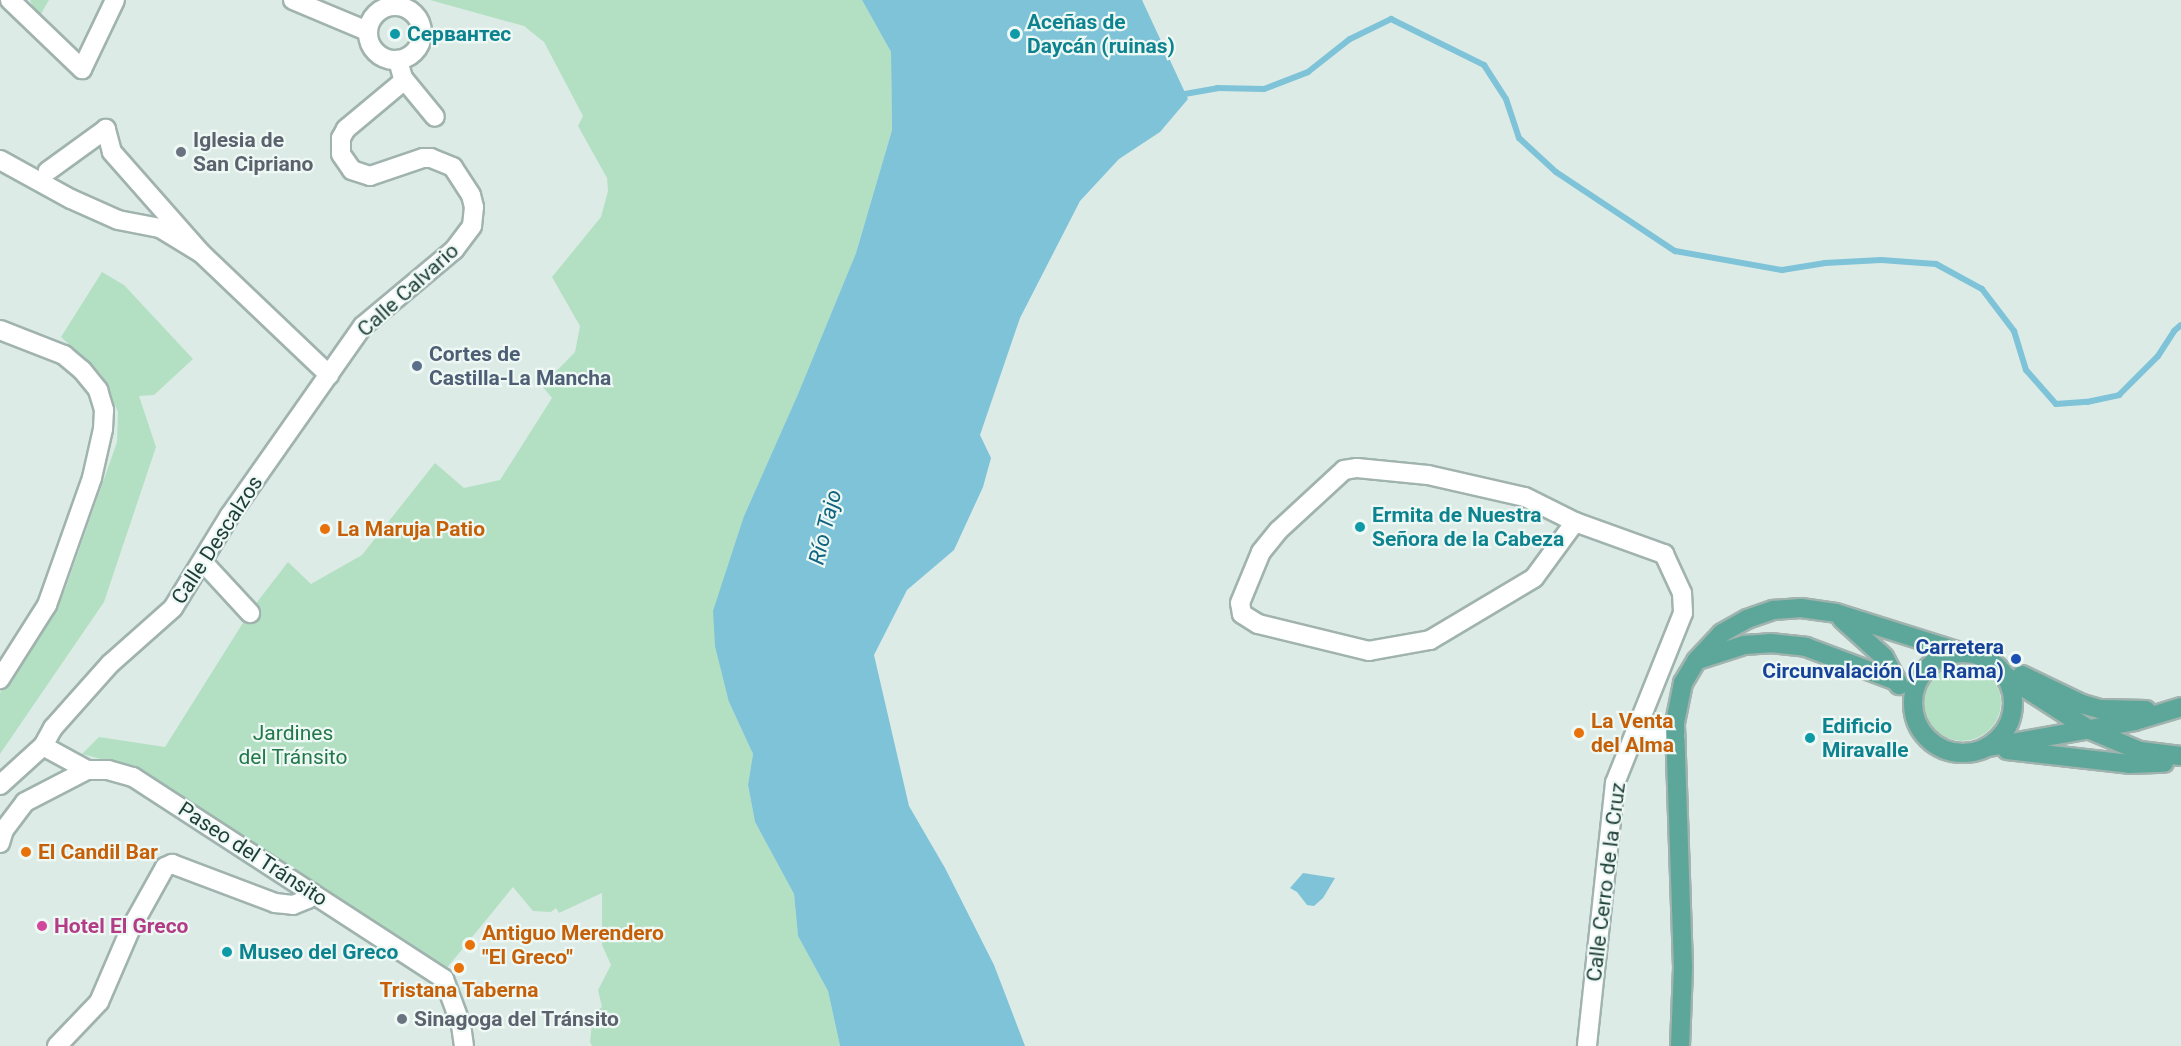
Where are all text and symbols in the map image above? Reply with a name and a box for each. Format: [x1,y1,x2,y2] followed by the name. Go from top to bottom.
[1027,9,1175,59] place label: Aceñas de Daycán (ruinas)
[407,21,511,47] place label: Сервантес
[388,27,402,41] marker: Сервантес
[1008,27,1022,41] marker: Aceñas de Daycán (ruinas)
[193,127,313,177] place label: Iglesia de San Cipriano
[174,145,188,159] marker: Iglesia de San Cipriano
[352,238,464,342] street label: Calle Calvario
[429,341,611,391] place label: Cortes de Castilla-La Mancha
[410,359,424,373] marker: Cortes de Castilla-La Mancha
[166,471,268,609] street label: Calle Descalzos
[803,487,847,567] water label: Río Tajo
[1372,502,1564,552] place label: Ermita de Nuestra Señora de la Cabeza
[337,516,485,542] place label: La Maruja Patio
[1353,520,1367,534] marker: Ermita de Nuestra Señora de la Cabeza
[318,522,332,536] marker: La Maruja Patio
[1762,634,2004,684] place label: Carretera Circunvalación (La Rama)
[2009,652,2023,666] marker: Carretera Circunvalación (La Rama)
[1591,708,1674,758] place label: La Venta del Alma
[1822,713,1909,763] place label: Edificio Miravalle
[238,720,348,770] park label: Jardines del Tránsito
[1572,726,1586,740] marker: La Venta del Alma
[1803,731,1817,745] marker: Edificio Miravalle
[1581,781,1631,983] street label: Calle Cerro de la Cruz
[174,796,332,912] street label: Paseo del Tránsito
[38,839,158,865] place label: El Candil Bar
[19,845,33,859] marker: El Candil Bar
[54,913,188,939] place label: Hotel El Greco
[35,919,49,933] marker: Hotel El Greco
[482,920,664,970] place label: Antiguo Merendero "El Greco"
[463,938,477,952] marker: Antiguo Merendero "El Greco"
[239,939,398,965] place label: Museo del Greco
[220,945,234,959] marker: Museo del Greco
[452,961,466,975] marker: Tristana Taberna
[379,977,539,1003] place label: Tristana Taberna
[414,1006,619,1032] place label: Sinagoga del Tránsito
[395,1012,409,1026] marker: Sinagoga del Tránsito

